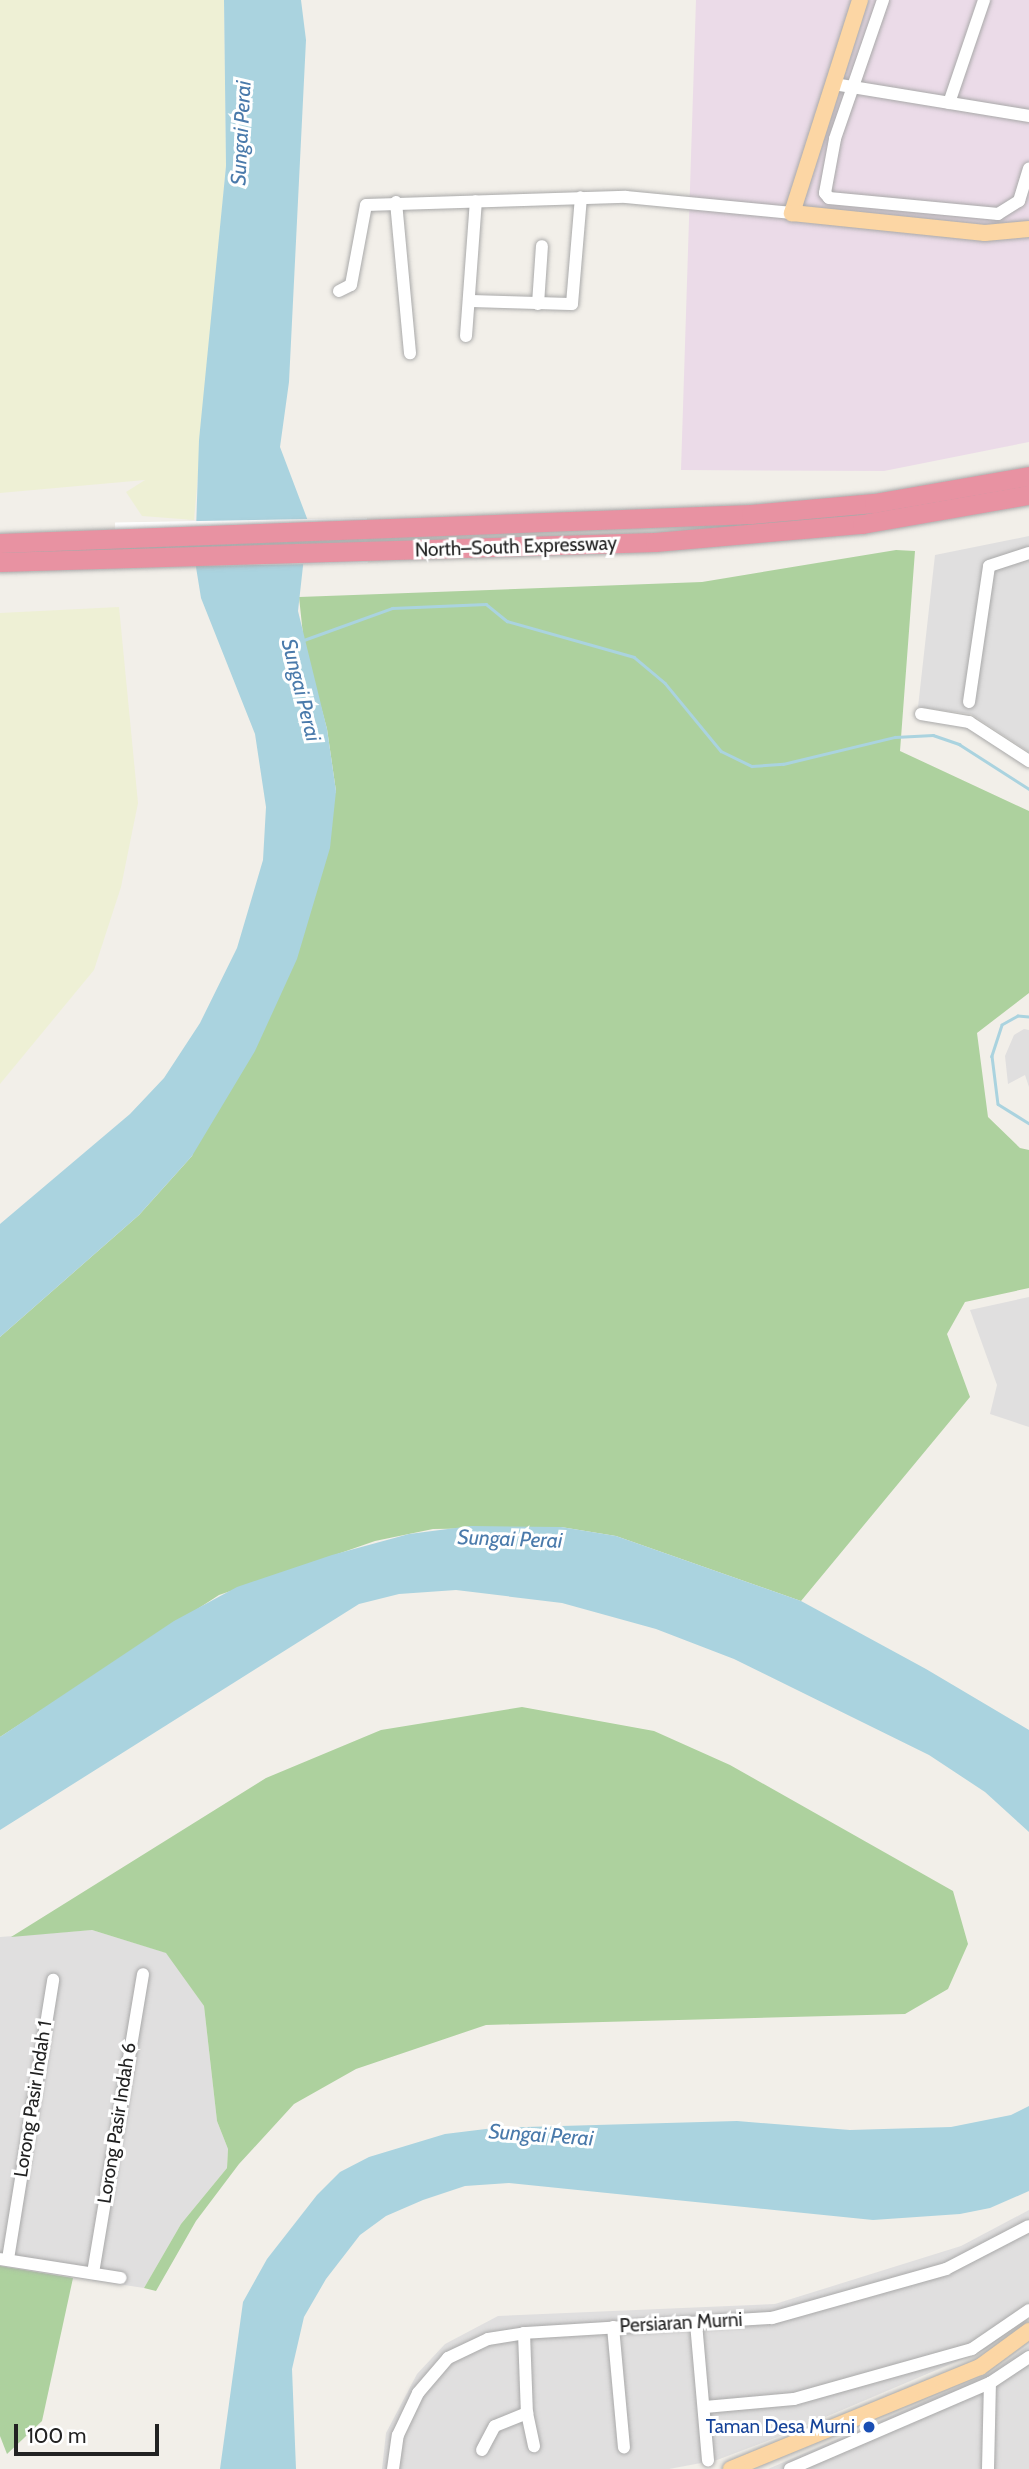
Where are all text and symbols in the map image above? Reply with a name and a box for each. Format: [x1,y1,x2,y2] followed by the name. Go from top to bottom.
[226,80,256,186] water label: Sungai Perai
[415,532,617,562] street label: North–South Expressway
[276,636,326,744] water label: Sungai Perai
[457,1525,563,1553] water label: Sungai Perai
[9,2019,57,2179] street label: Lorong Pasir Indah 1
[93,2041,141,2205] street label: Lorong Pasir Indah 6
[488,2119,594,2151] water label: Sungai Perai
[619,2308,743,2338] street label: Persiaran Murni
[18,2410,163,2454] scale bar
[706,2416,855,2438] place label: Taman Desa Murni
[861,2419,877,2435] marker: Taman Desa Murni
[27,2423,86,2448] text: 100 m

